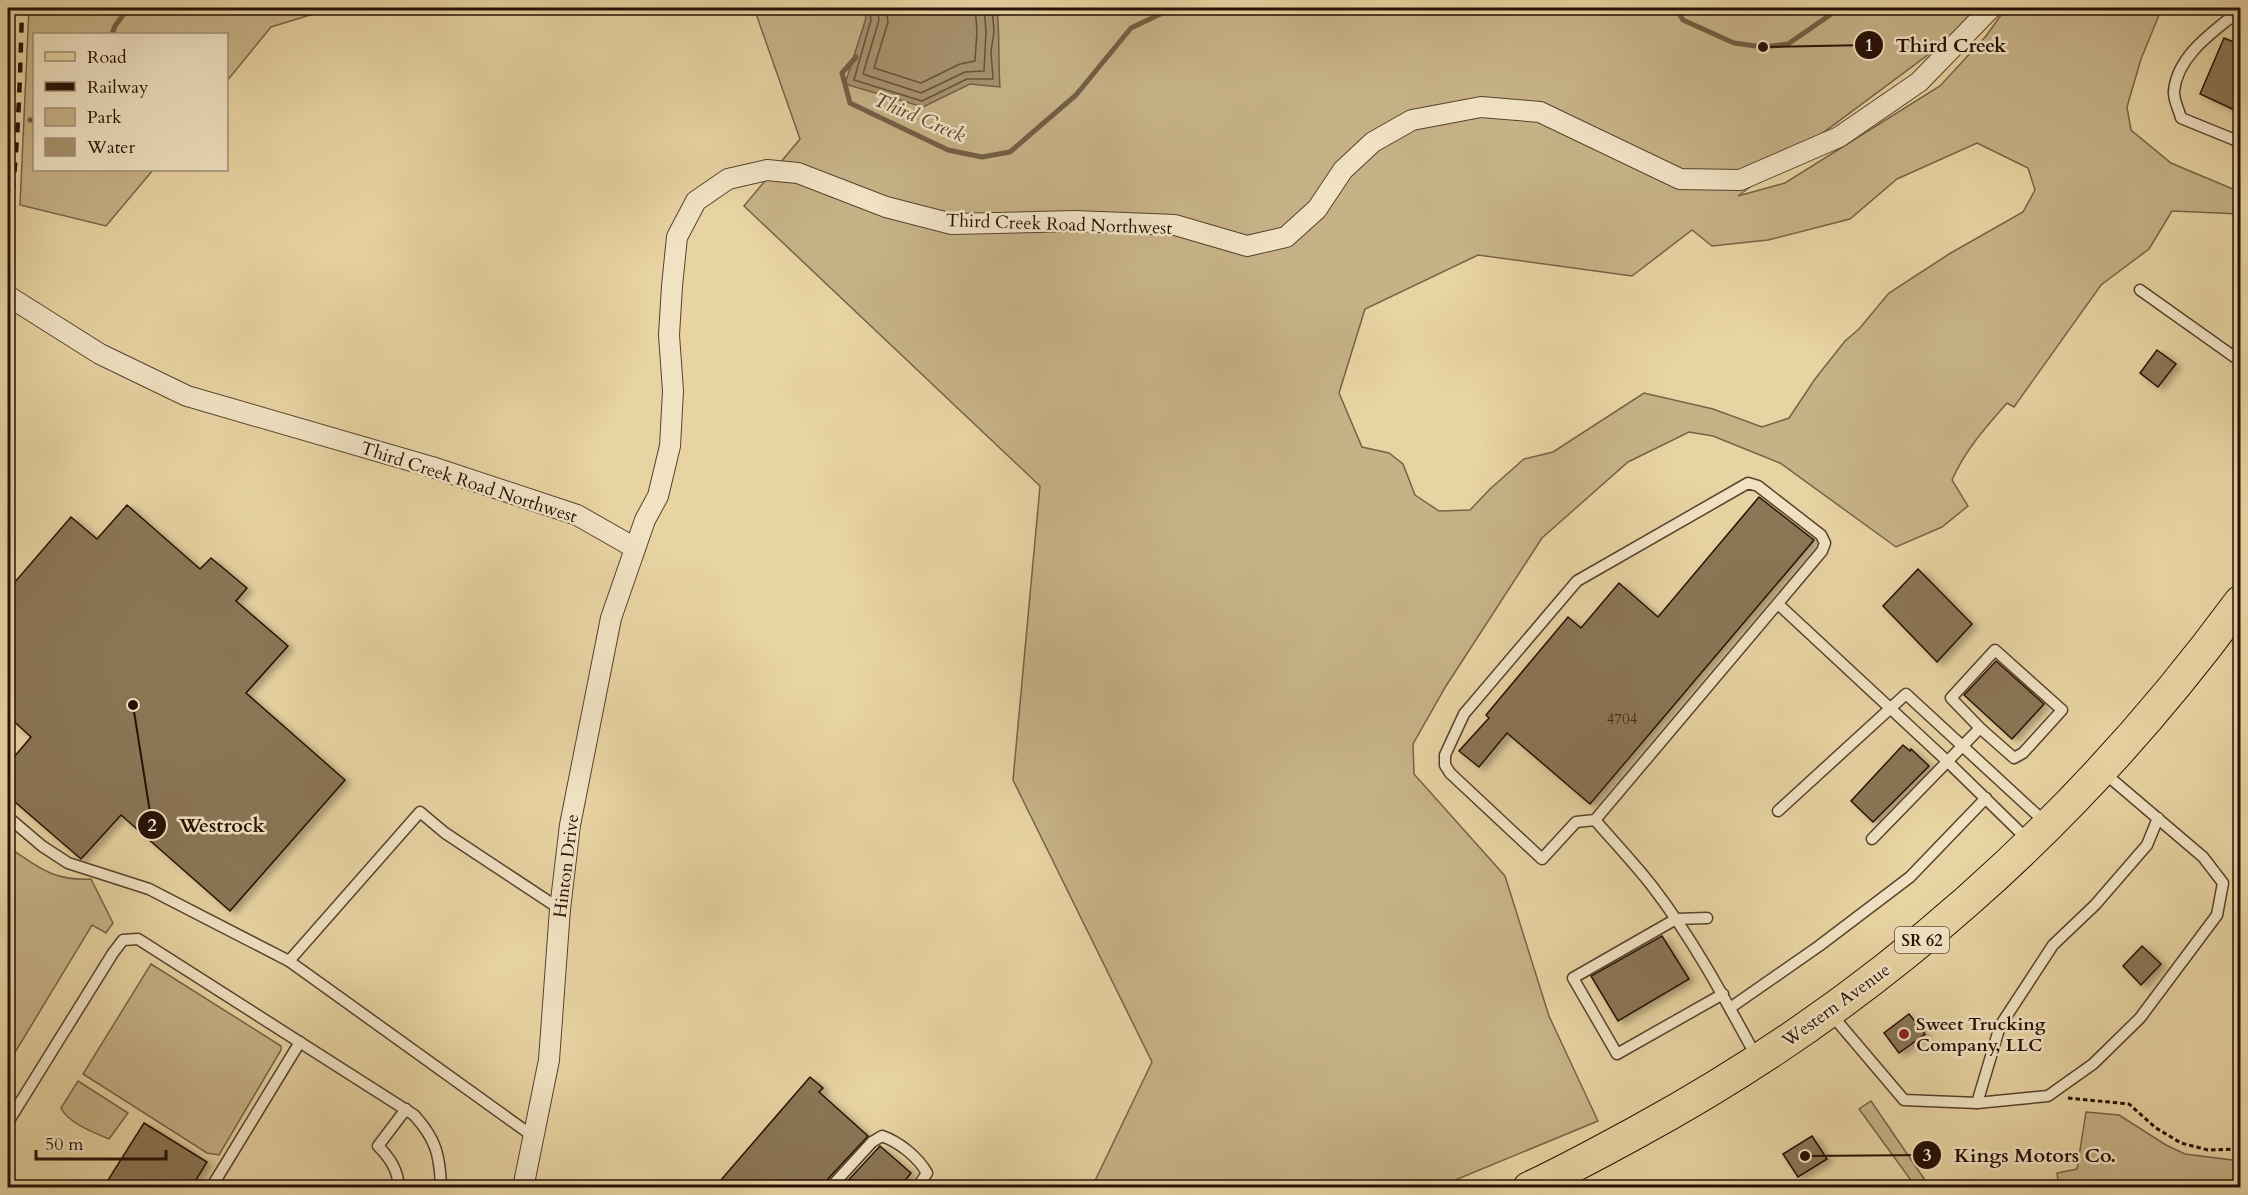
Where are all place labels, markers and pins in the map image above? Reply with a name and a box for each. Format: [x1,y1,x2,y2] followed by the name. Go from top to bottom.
[1854,26,2019,64] callout: Third Creek
[137,806,277,844] callout: Westrock
[1916,1012,2046,1058] place label: Sweet Trucking Company, LLC
[1897,1027,1911,1041] marker: Sweet Trucking Company, LLC
[1912,1136,2128,1174] callout: Kings Motors Co.

